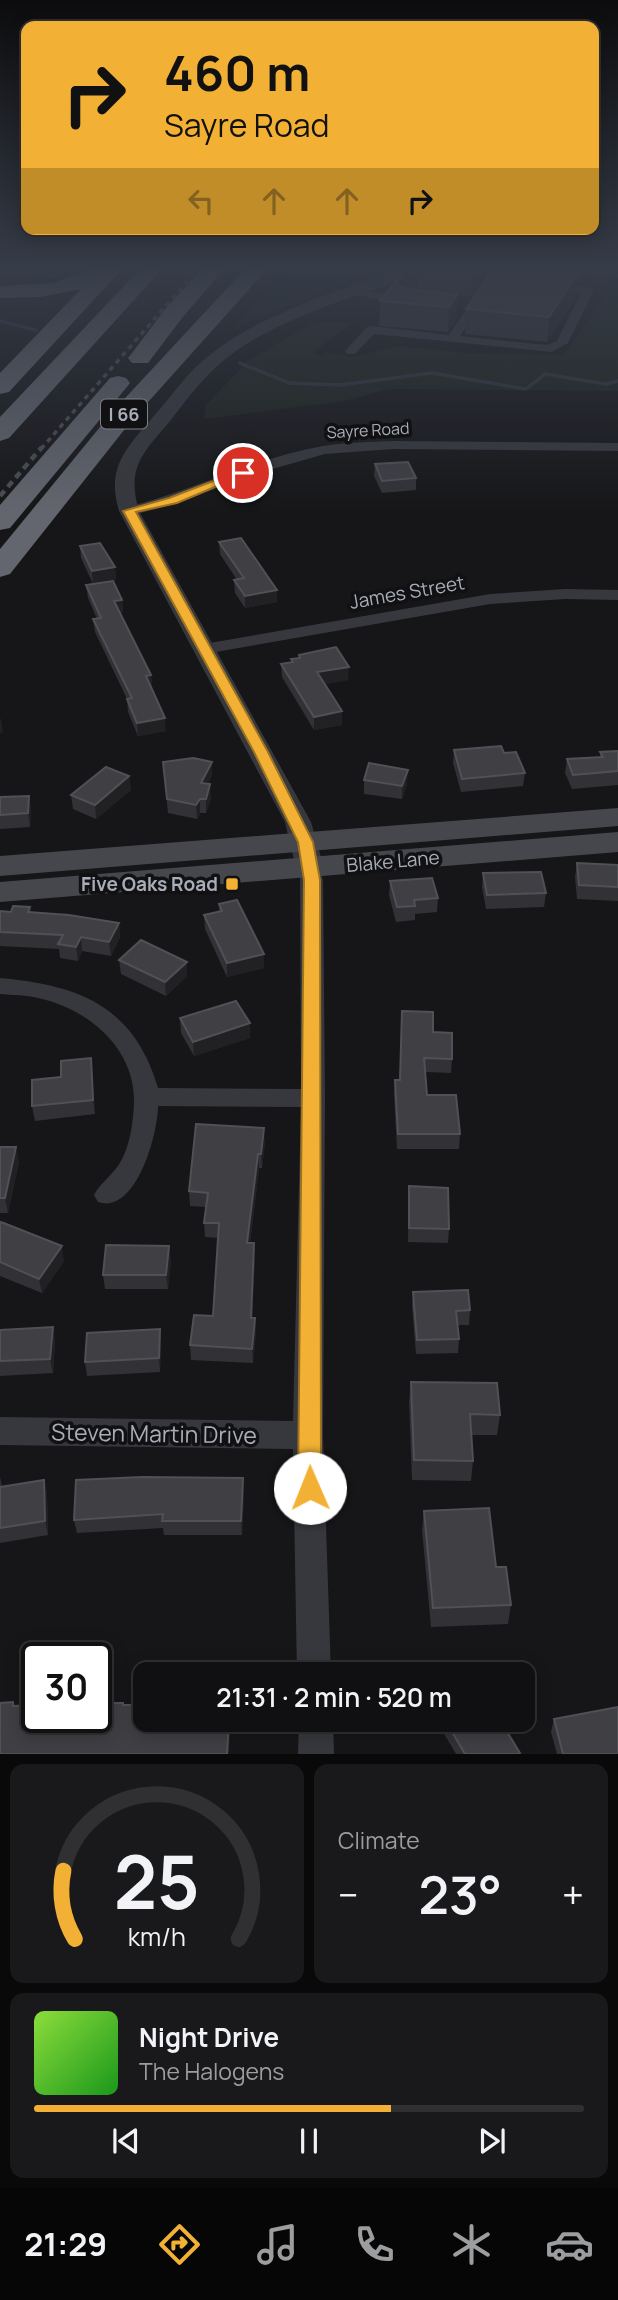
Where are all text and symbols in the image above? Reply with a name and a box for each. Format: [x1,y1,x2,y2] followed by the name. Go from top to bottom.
[164,39,310,106] text: 460 m
[49,49,140,140] icon: right
[164,103,330,147] text: Sayre Road
[182,182,220,220] icon: left
[255,182,293,220] icon: ahead
[328,182,366,220] icon: ahead
[401,182,439,220] icon: right
[101,400,147,428] road number: I 66
[326,417,410,443] street label: Sayre Road
[213,443,273,503] pin
[224,454,262,492] icon: arrive
[348,569,466,615] street label: James Street
[345,844,441,878] street label: Blake Lane
[81,871,218,897] place label: Five Oaks Road
[224,876,240,892] marker: Five Oaks Road
[51,1415,257,1451] street label: Steven Martin Drive
[273,1451,347,1525] position arrow
[21,1642,112,1733] speed limit sign: 30
[216,1679,452,1715] text: 21:31 · 2 min · 520 m
[338,1824,420,1856] text: Climate
[114,1832,200,1932] text: 25
[418,1859,502,1930] text: 23°
[338,1868,359,1920] text: −
[562,1868,584,1920] text: +
[128,1919,186,1954] text: km/h
[139,2019,279,2055] text: Night Drive
[139,2055,284,2087] text: The Halogens
[107,2122,145,2160] icon: previous
[290,2122,328,2160] icon: pause
[473,2122,511,2160] icon: next
[155,2220,204,2269] icon: directions
[253,2220,302,2269] icon: music
[350,2220,399,2269] icon: phone
[447,2220,496,2269] icon: climate
[545,2220,594,2269] icon: car
[24,2222,107,2266] text: 21:29

